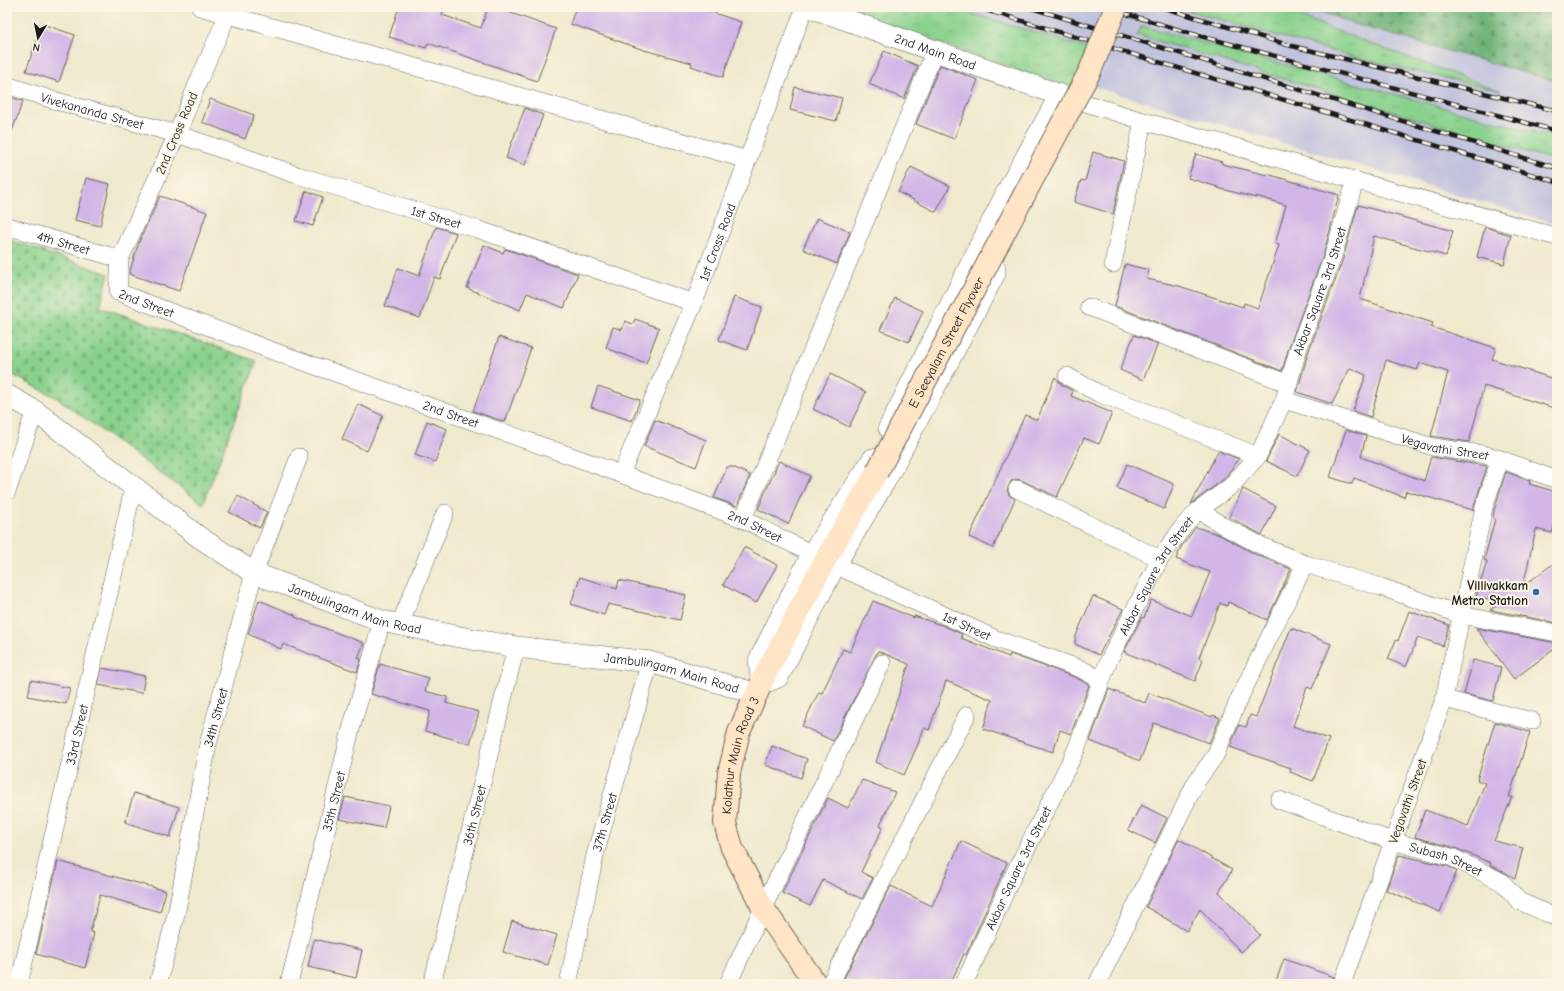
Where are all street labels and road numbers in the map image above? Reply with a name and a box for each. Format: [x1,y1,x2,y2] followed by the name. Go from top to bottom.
[892,30,978,73] street label: 2nd Main Road
[39,90,146,133] street label: Vivekananda Street
[152,90,201,177] street label: 2nd Cross Road
[696,201,739,283] street label: 1st Cross Road
[409,203,464,232] street label: 1st Street
[1290,224,1349,357] street label: Akbar Square 3rd Street
[36,228,93,258] street label: 4th Street
[906,274,988,410] street label: E Seeyalam Street Flyover
[117,286,177,321] street label: 2nd Street
[421,398,482,431] street label: 2nd Street
[1399,431,1492,464] street label: Vegavathi Street
[726,507,785,546] street label: 2nd Street
[1116,512,1197,638] street label: Akbar Square 3rd Street
[286,580,423,637] street label: Jambulingam Main Road
[940,609,994,644] street label: 1st Street
[603,650,741,696] street label: Jambulingam Main Road
[201,685,231,749] street label: 34th Street
[719,694,762,815] street label: Kolathur Main Road 3
[63,702,92,766] street label: 33rd Street
[1385,756,1430,845] street label: Vegavathi Street
[319,769,349,833] street label: 35th Street
[460,783,490,847] street label: 36th Street
[589,790,621,853] street label: 37th Street
[982,803,1055,932] street label: Akbar Square 3rd Street
[1408,839,1486,880] street label: Subash Street

